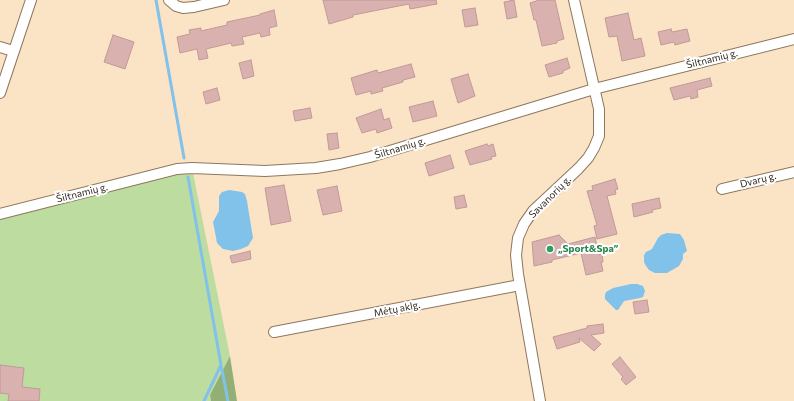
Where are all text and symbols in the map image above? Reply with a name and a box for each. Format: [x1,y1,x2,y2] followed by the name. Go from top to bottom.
[685,47,739,71] street label: Šiltnamių g.
[373,135,427,161] street label: Šiltnamių g.
[739,170,777,190] street label: Dvarų g.
[526,173,574,221] street label: Savanorių g.
[55,181,109,205] street label: Šiltnamių g.
[558,243,618,255] place label: „Sport&Spa”
[545,244,555,254] marker: „Sport&Spa”
[373,299,421,319] street label: Mėtų aklg.

